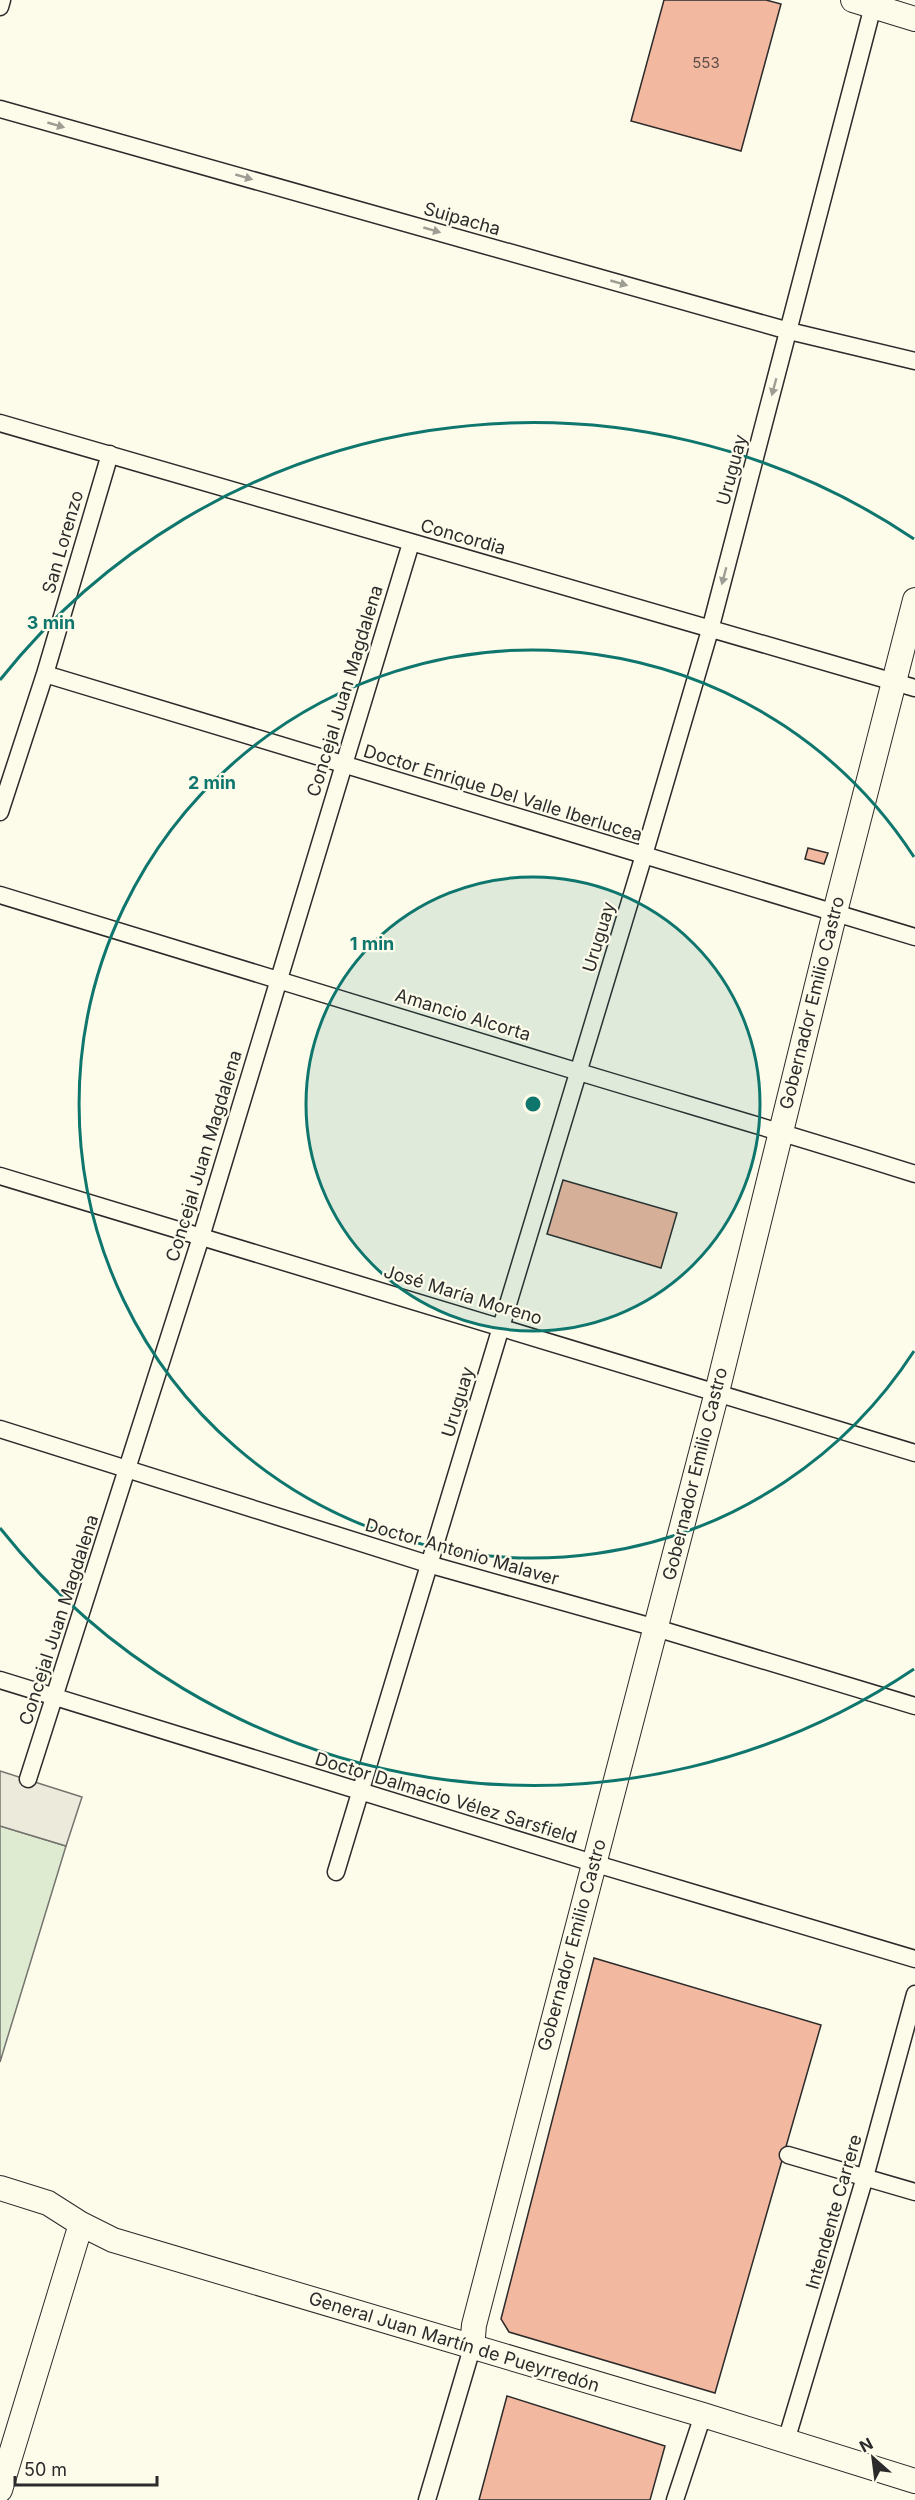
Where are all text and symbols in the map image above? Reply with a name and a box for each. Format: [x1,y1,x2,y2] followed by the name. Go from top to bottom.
[692,53,720,72] house number: 553
[47,120,65,130] one-way arrow
[235,173,253,183] one-way arrow
[421,198,503,239] street label: Suipacha
[423,226,441,235] one-way arrow
[611,279,629,288] one-way arrow
[768,378,778,397] one-way arrow
[712,432,751,508] street label: Uruguay
[38,488,87,596] street label: San Lorenzo
[418,514,508,559] street label: Concordia
[719,567,728,585] one-way arrow
[302,583,387,799] street label: Concejal Juan Magdalena
[27,612,75,633] text: 3 min
[361,740,645,845] street label: Doctor Enrique Del Valle Iberlucea
[188,772,236,793] text: 2 min
[775,894,848,1111] street label: Gobernador Emilio Castro
[578,899,619,975] street label: Uruguay
[350,933,394,954] text: 1 min
[393,984,533,1045] street label: Amancio Alcorta
[161,1048,246,1264] street label: Concejal Juan Magdalena
[523,1094,543,1114] centre of rings
[381,1260,545,1329] street label: José María Moreno
[437,1364,478,1440] street label: Uruguay
[658,1365,731,1582] street label: Gobernador Emilio Castro
[15,1512,103,1728] street label: Concejal Juan Magdalena
[363,1514,562,1589] street label: Doctor Antonio Malaver
[313,1748,580,1847] street label: Doctor Dalmacio Vélez Sarsfield
[533,1837,610,2053] street label: Gobernador Emilio Castro
[801,2132,866,2292] street label: Intendente Carrere
[306,2287,602,2396] street label: General Juan Martín de Pueyrredón
[843,2428,903,2488] north arrow
[856,2433,876,2456] text: N
[15,2449,158,2487] scale bar
[24,2459,67,2480] text: 50 m

